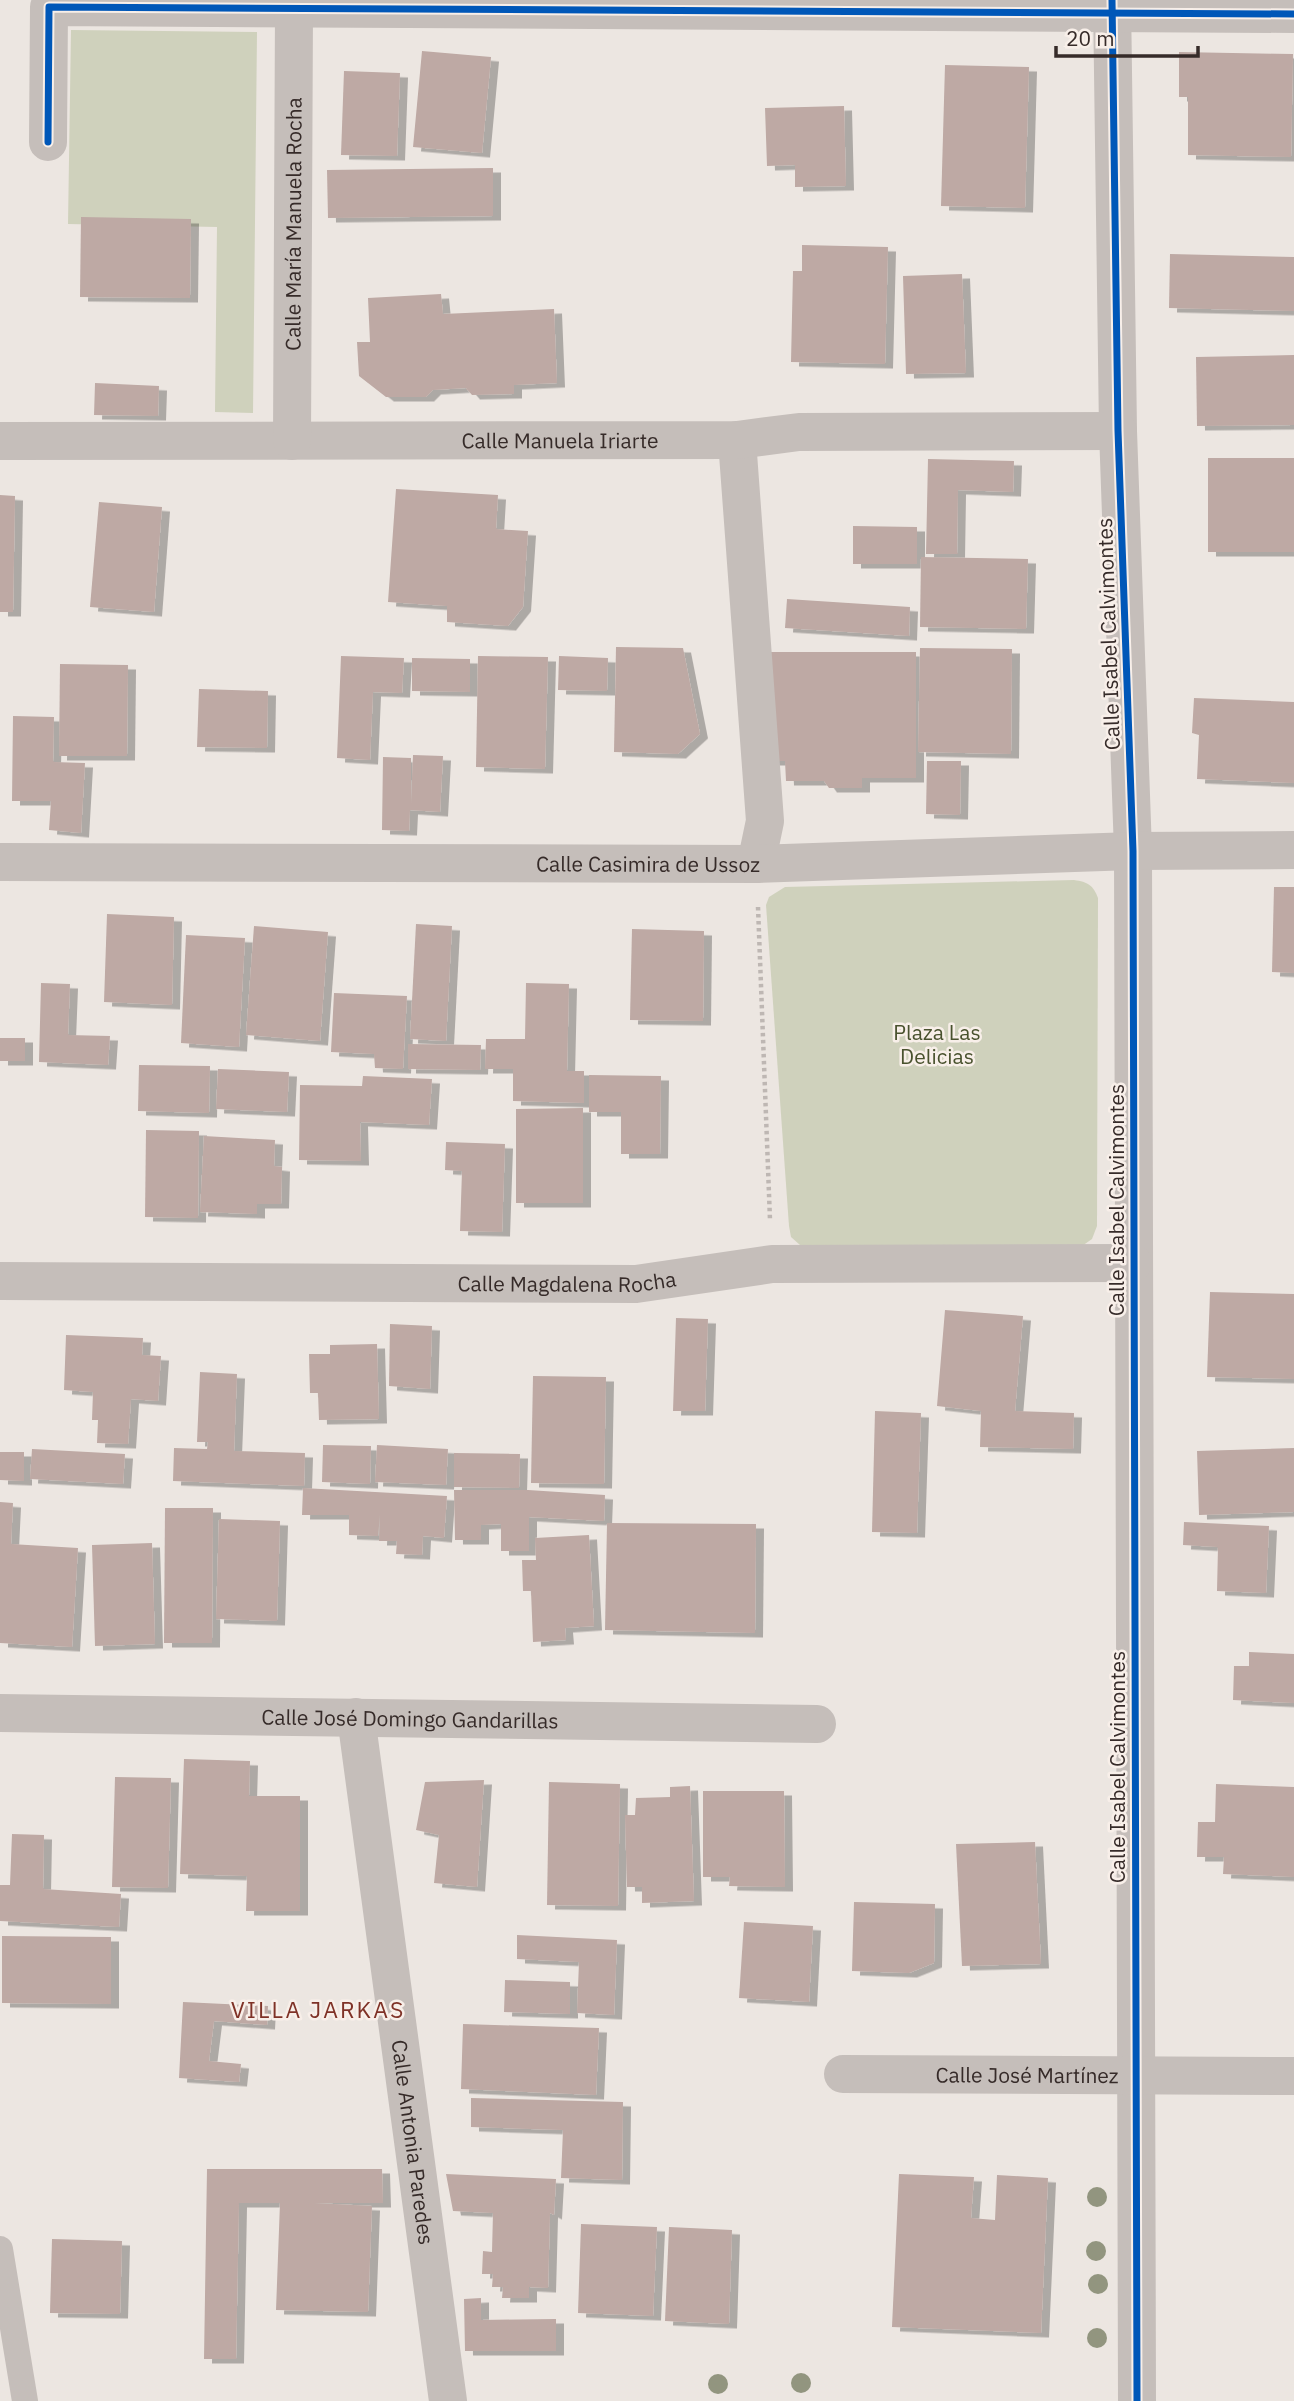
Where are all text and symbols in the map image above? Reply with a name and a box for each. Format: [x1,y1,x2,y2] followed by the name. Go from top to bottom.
[1056,14,1198,58] scale bar
[1066,24,1115,52] text: 20 m
[278,97,308,351] street label: Calle María Manuela Rocha
[462,426,658,454] street label: Calle Manuela Iriarte
[1090,517,1126,751] street label: Calle Isabel Calvimontes
[536,849,760,878] street label: Calle Casimira de Ussoz
[893,1018,981,1070] park label: Plaza Las Delicias
[1102,1084,1130,1316] street label: Calle Isabel Calvimontes
[458,1264,678,1299] street label: Calle Magdalena Rocha
[1103,1651,1131,1883] street label: Calle Isabel Calvimontes
[261,1703,559,1735] street label: Calle José Domingo Gandarillas
[231,1994,405,2024] district label: VILLA JARKAS
[386,2038,441,2247] street label: Calle Antonia Paredes
[935,2060,1119,2089] street label: Calle José Martínez

